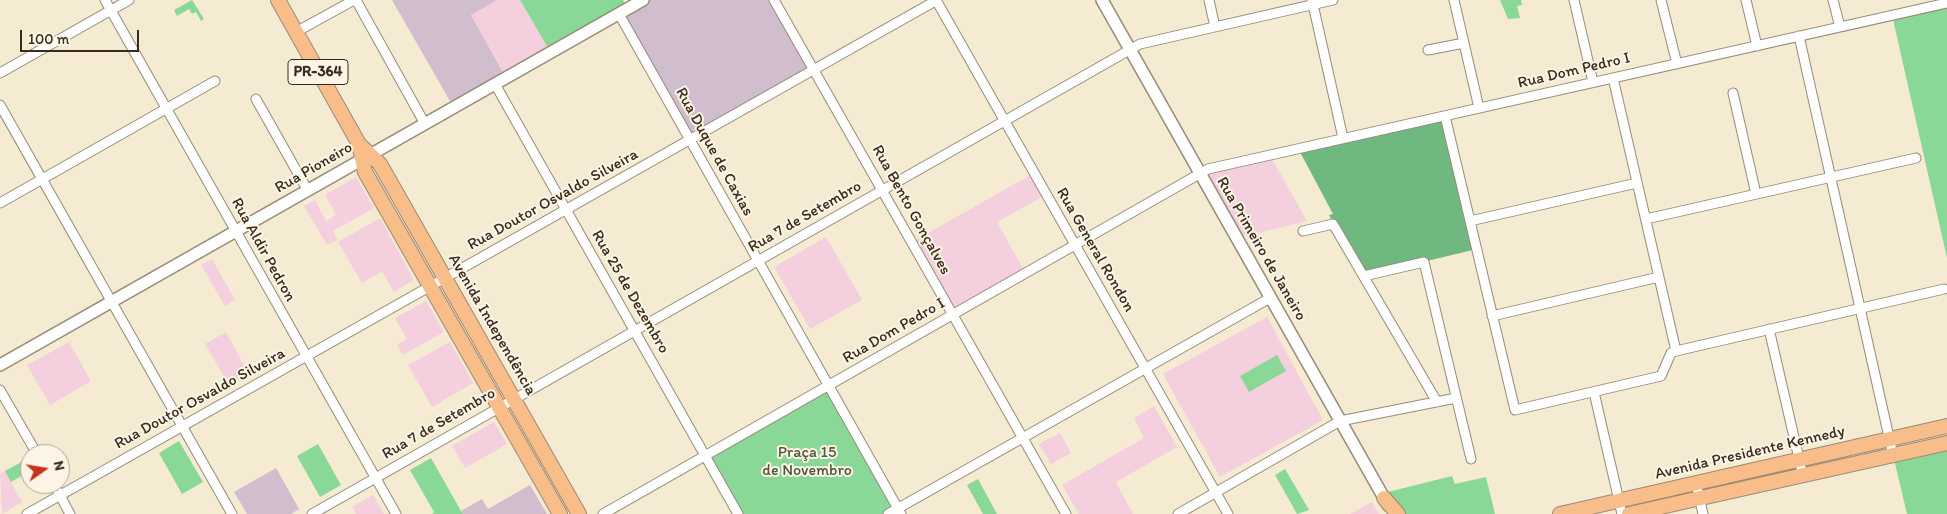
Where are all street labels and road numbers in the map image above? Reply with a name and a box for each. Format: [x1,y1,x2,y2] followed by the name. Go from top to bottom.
[1516,49,1632,93] street label: Rua Dom Pedro I
[288,60,348,84] road number: PR-364
[671,84,757,220] street label: Rua Duque de Caxias
[272,138,356,198] street label: Rua Pioneiro
[867,142,955,278] street label: Rua Bento Gonçalves
[464,145,642,255] street label: Rua Doutor Osvaldo Silveira
[1212,174,1310,324] street label: Rua Primeiro de Janeiro
[745,177,865,257] street label: Rua 7 de Setembro
[1052,184,1138,316] street label: Rua General Rondon
[227,195,299,305] street label: Rua Aldir Pedron
[587,227,673,357] street label: Rua 25 de Dezembro
[444,251,540,399] street label: Avenida Independência
[840,294,948,368] street label: Rua Dom Pedro I
[111,344,289,454] street label: Rua Doutor Osvaldo Silveira
[379,384,499,464] street label: Rua 7 de Setembro
[1653,422,1847,484] street label: Avenida Presidente Kennedy

